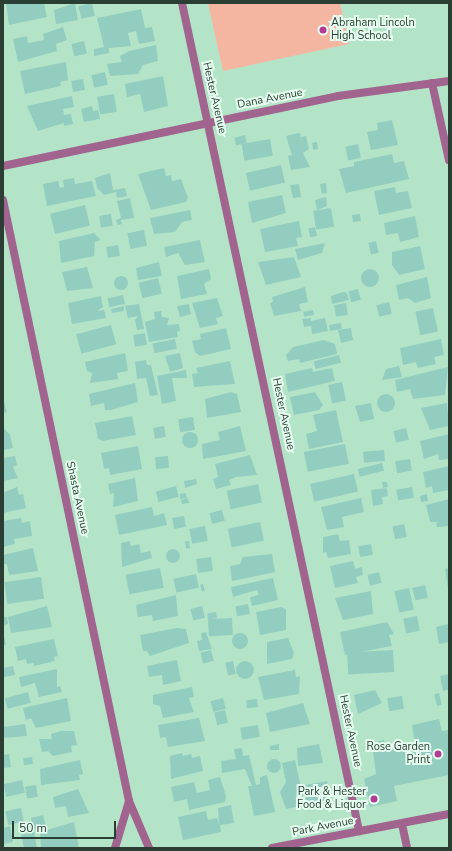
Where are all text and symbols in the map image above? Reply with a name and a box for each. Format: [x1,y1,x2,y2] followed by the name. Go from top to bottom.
[331,17,415,43] place label: Abraham Lincoln High School
[318,25,328,35] marker: Abraham Lincoln High School
[199,61,229,135] street label: Hester Avenue
[236,86,304,112] street label: Dana Avenue
[269,377,297,451] street label: Hester Avenue
[63,460,91,536] street label: Shasta Avenue
[336,694,364,768] street label: Hester Avenue
[366,741,430,767] place label: Rose Garden Print
[433,749,443,759] marker: Rose Garden Print
[297,786,366,812] place label: Park & Hester Food & Liquor
[369,794,379,804] marker: Park & Hester Food & Liquor
[14,813,118,839] scale bar
[291,815,355,839] street label: Park Avenue
[19,820,47,836] text: 50 m

